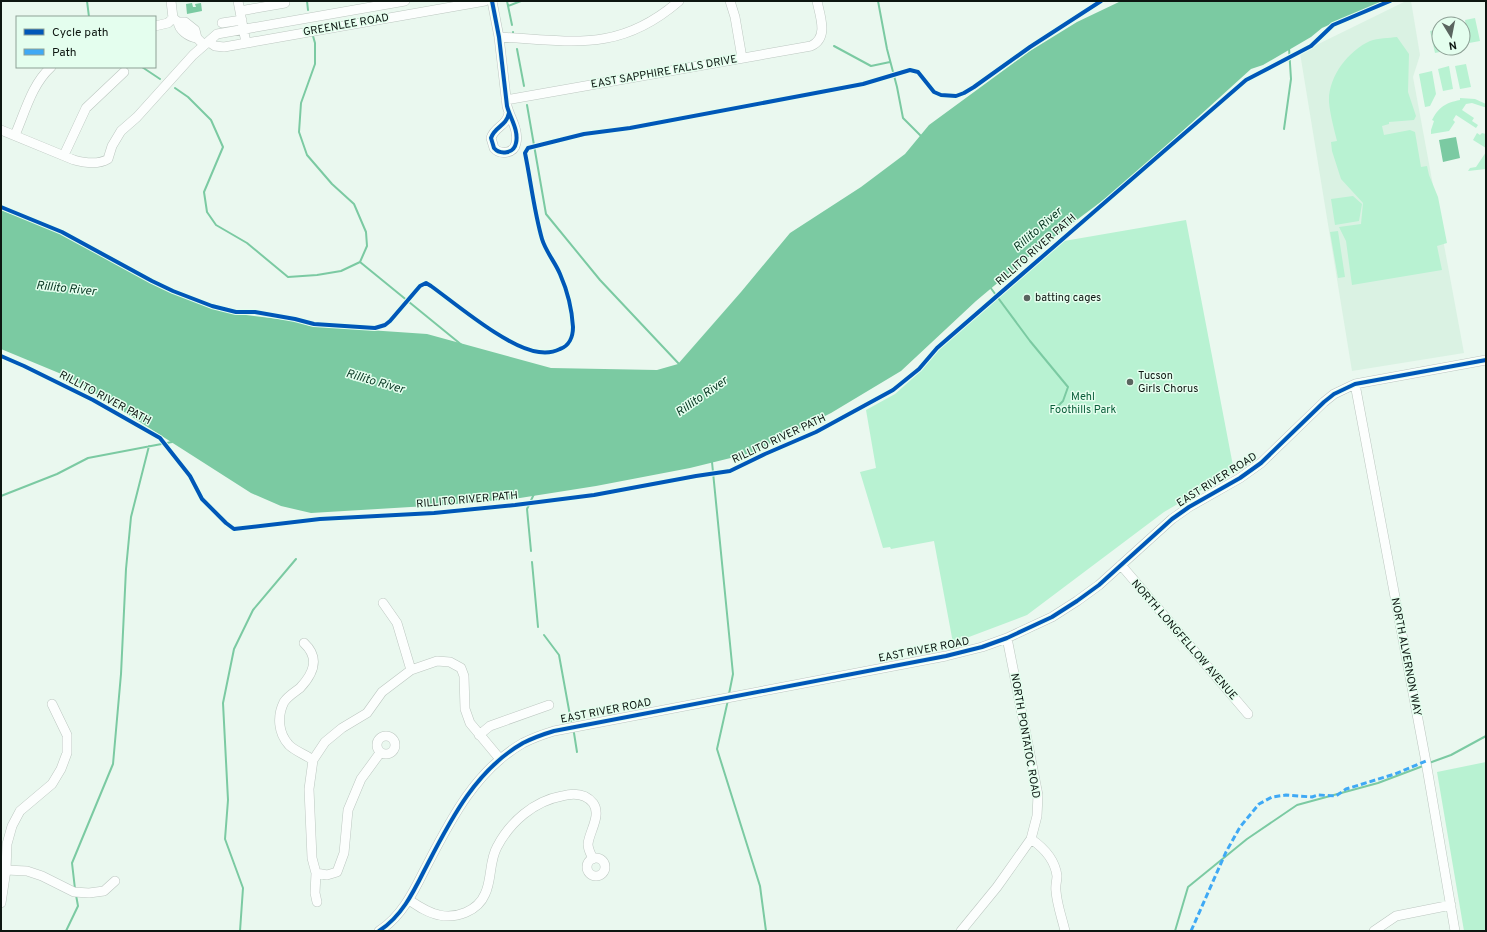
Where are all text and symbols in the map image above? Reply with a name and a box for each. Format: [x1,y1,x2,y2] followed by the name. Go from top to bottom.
[302,11,390,39] street label: GREENLEE ROAD
[16,16,156,68] legend
[1431,16,1471,56] north arrow
[52,25,109,41] text: Cycle path
[1447,37,1458,52] text: N
[52,45,77,61] text: Path
[590,52,738,92] street label: EAST SAPPHIRE FALLS DRIVE
[1010,203,1067,256] water label: Rillito River
[993,211,1079,289] street label: RILLITO RIVER PATH
[35,278,98,300] water label: Rillito River
[1035,291,1101,305] place label: batting cages
[1022,293,1032,303] marker: batting cages
[344,366,407,398] water label: Rillito River
[57,368,153,428] street label: RILLITO RIVER PATH
[1138,369,1198,396] place label: Tucson Girls Chorus
[673,372,732,421] water label: Rillito River
[1125,377,1135,387] marker: Tucson Girls Chorus
[1050,390,1117,417] park label: Mehl Foothills Park
[730,411,828,467] street label: RILLITO RIVER PATH
[1174,450,1260,510] street label: EAST RIVER ROAD
[416,489,518,511] street label: RILLITO RIVER PATH
[1128,577,1240,703] street label: NORTH LONGFELLOW AVENUE
[1388,597,1424,717] street label: NORTH ALVERNON WAY
[877,634,971,666] street label: EAST RIVER ROAD
[1007,672,1043,800] street label: NORTH PONTATOC ROAD
[559,695,653,727] street label: EAST RIVER ROAD

